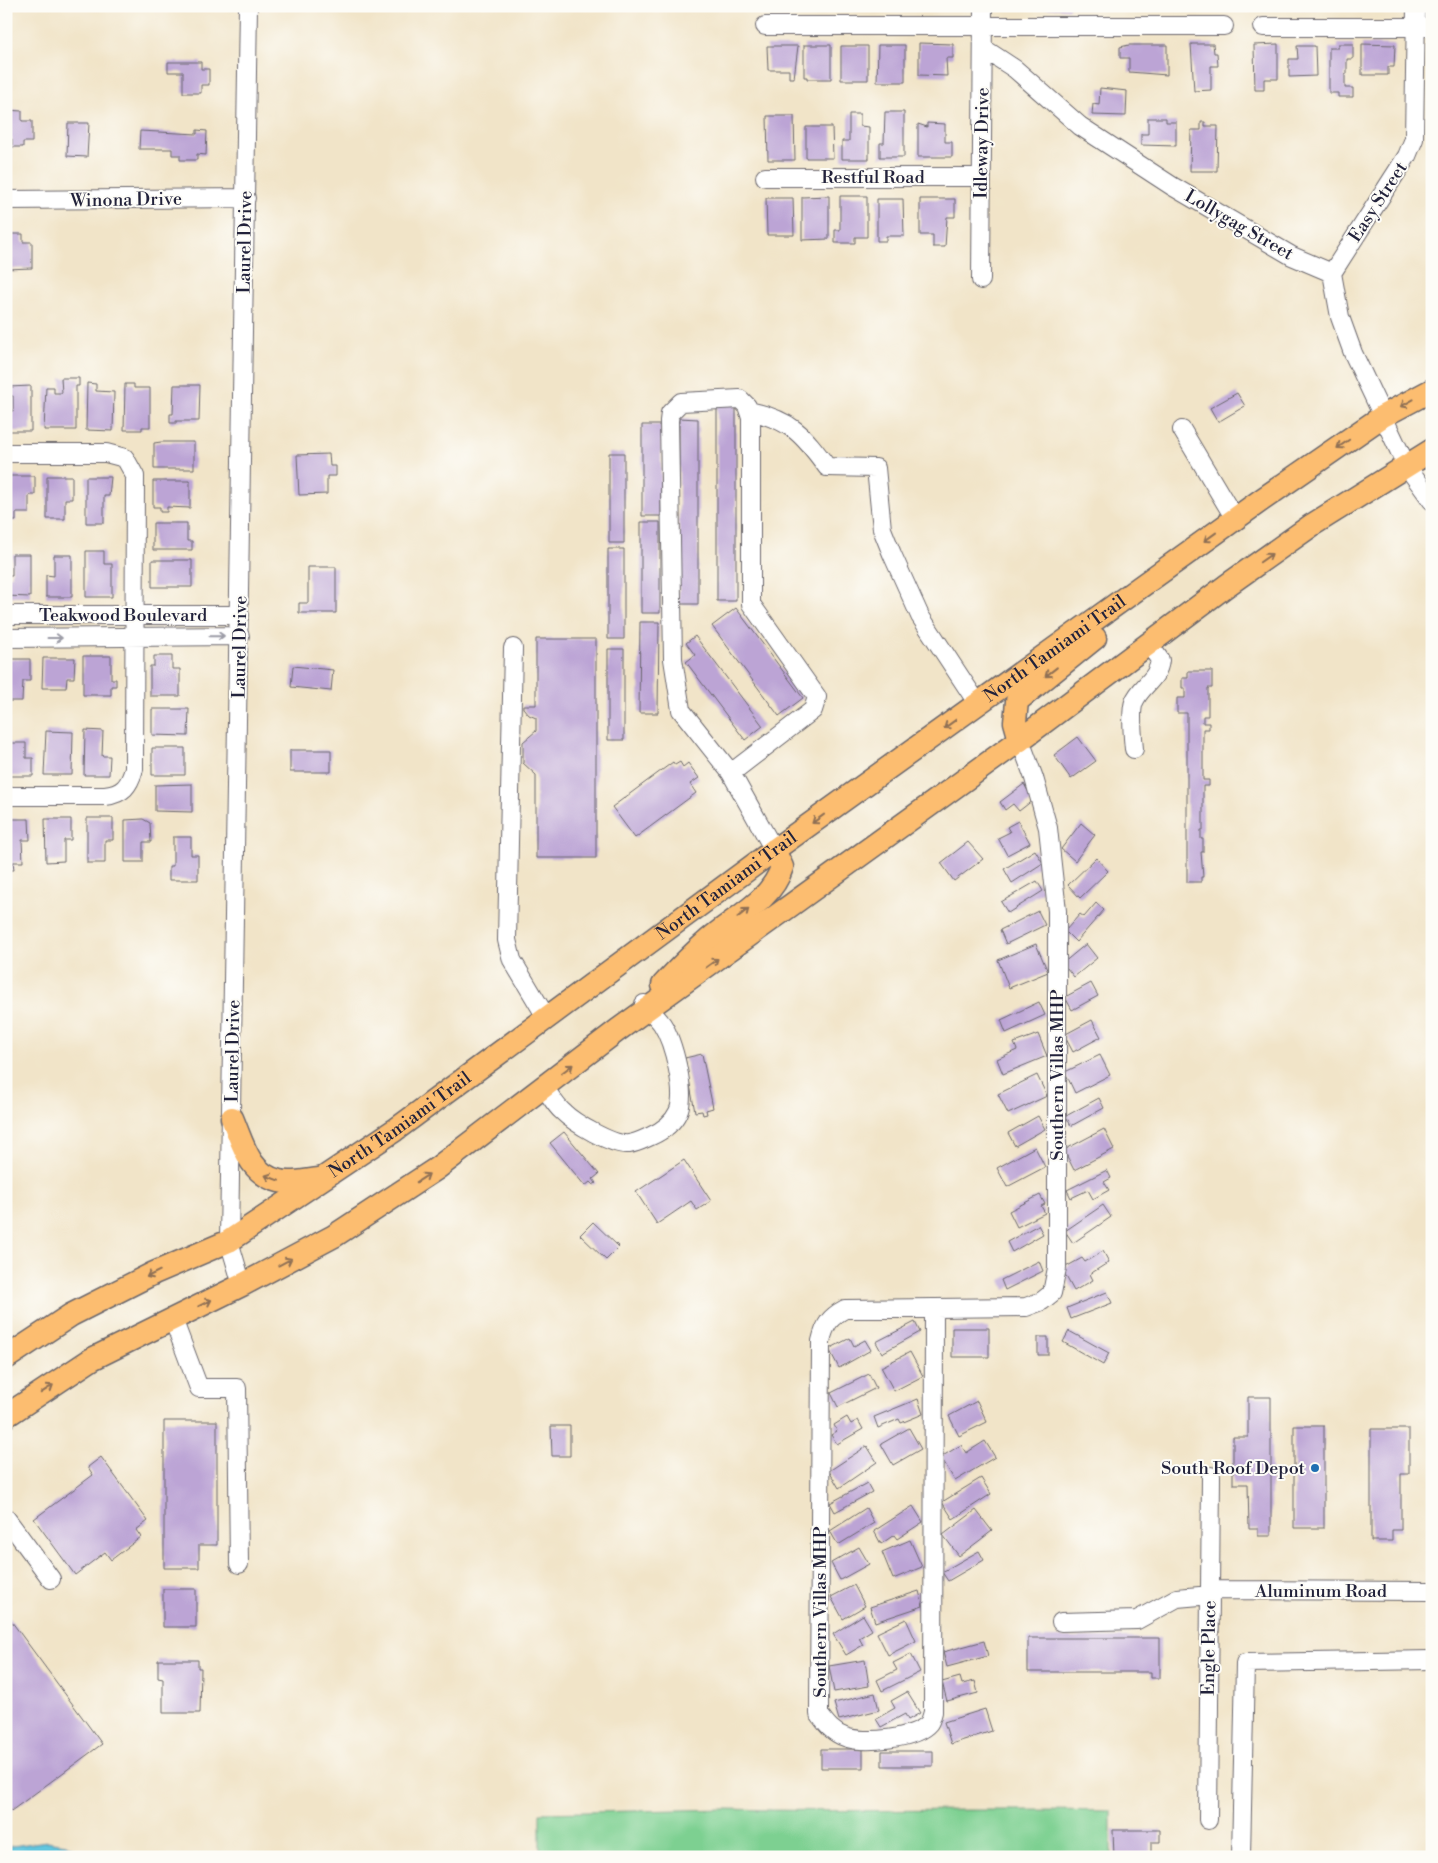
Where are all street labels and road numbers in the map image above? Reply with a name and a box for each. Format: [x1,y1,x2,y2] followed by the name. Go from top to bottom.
[970,87,994,199] street label: Idleway Drive
[1344,157,1413,246] street label: Easy Street
[821,166,925,189] street label: Restful Road
[1181,185,1298,266] street label: Lollygag Street
[69,188,182,212] street label: Winona Drive
[233,190,257,294] street label: Laurel Drive
[979,589,1131,707] street label: North Tamiami Trail
[228,595,252,699] street label: Laurel Drive
[39,604,208,627] street label: Teakwood Boulevard
[651,825,802,945] street label: North Tamiami Trail
[1046,989,1069,1161] street label: Southern Villas MHP
[221,999,245,1103] street label: Laurel Drive
[324,1066,476,1183] street label: North Tamiami Trail
[809,1526,832,1698] street label: Southern Villas MHP
[1254,1580,1388,1603] street label: Aluminum Road
[1197,1600,1221,1696] street label: Engle Place

